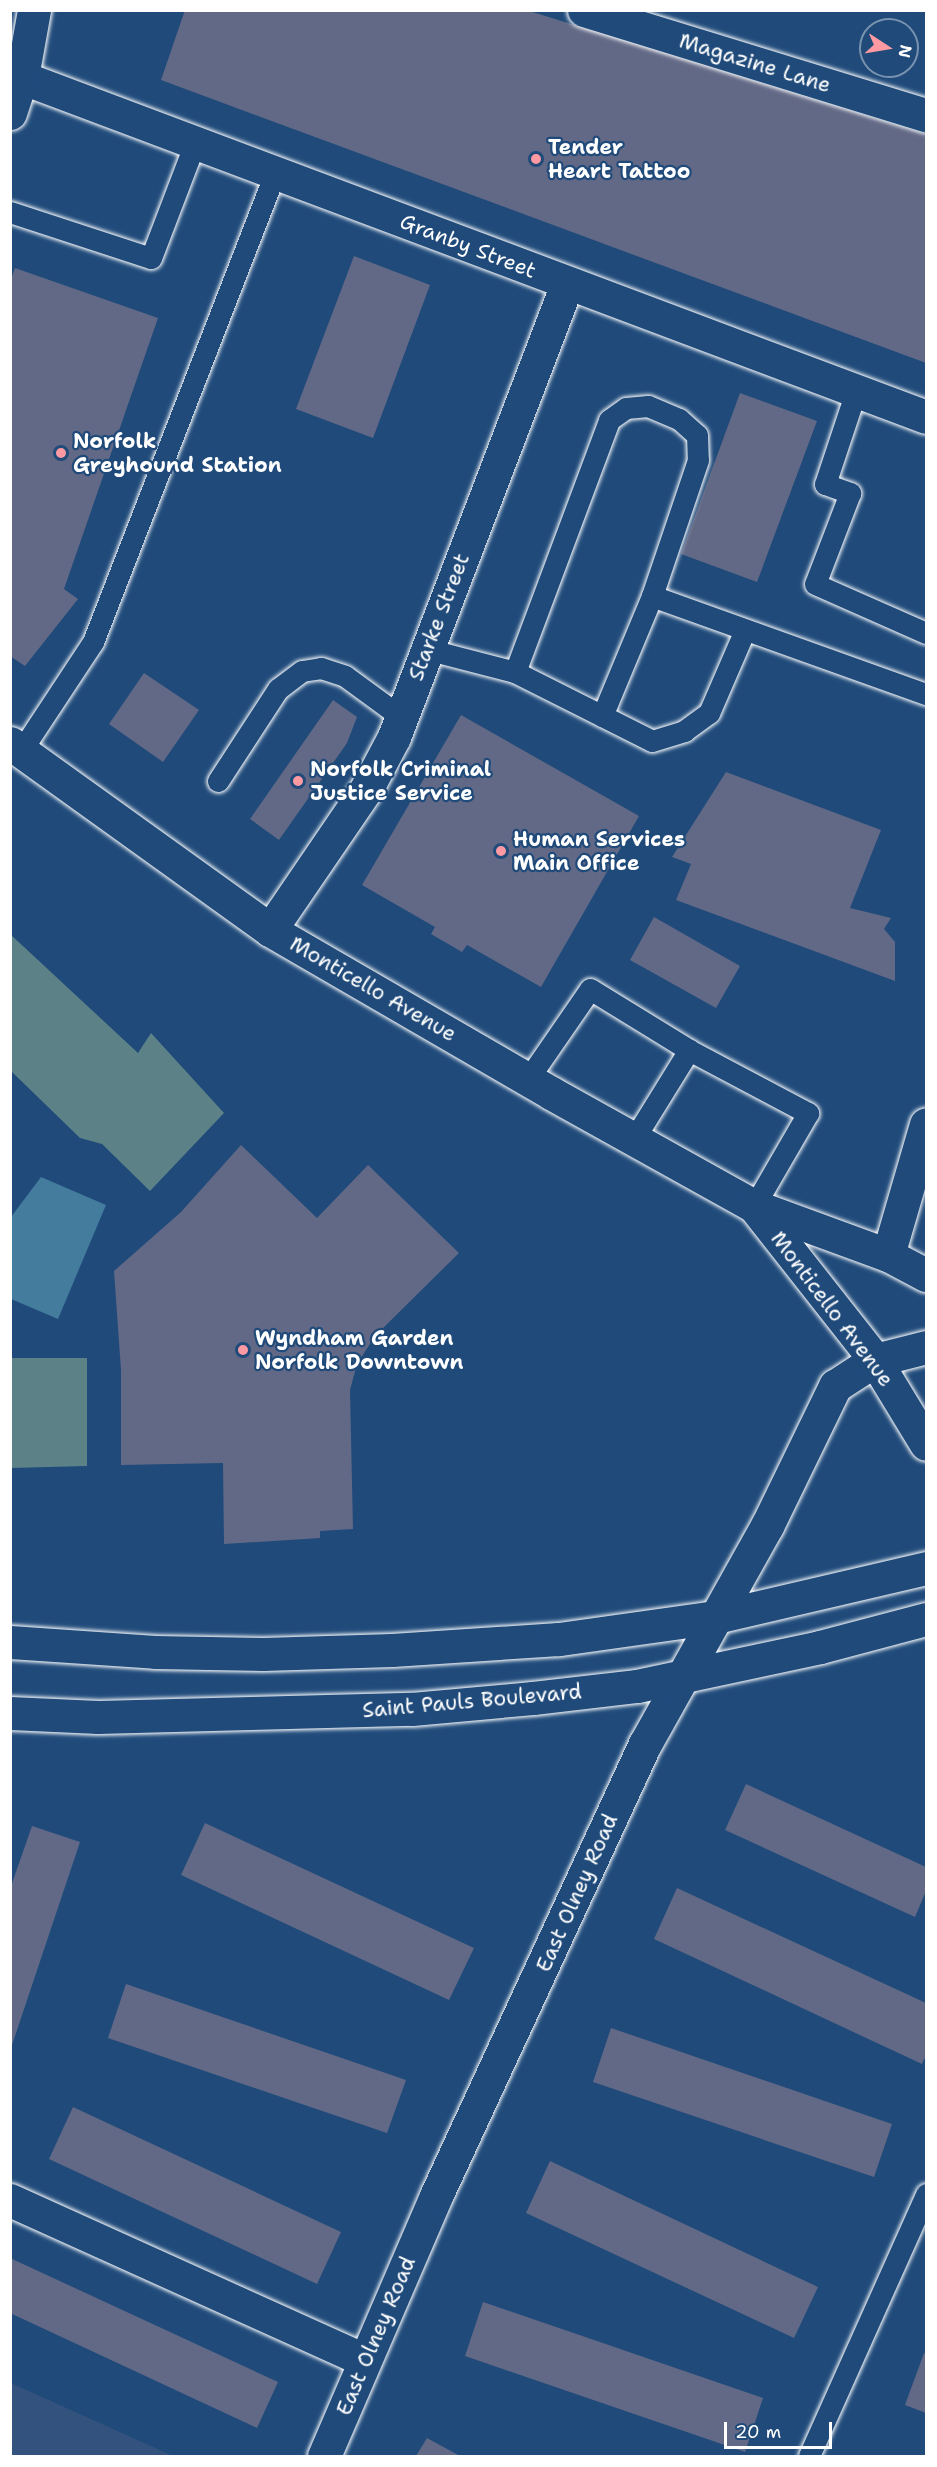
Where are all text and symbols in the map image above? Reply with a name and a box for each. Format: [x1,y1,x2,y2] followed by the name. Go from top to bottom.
[859,18,919,78] north arrow
[676,28,834,98] street label: Magazine Lane
[894,43,917,60] text: N
[548,134,690,184] place label: Tender Heart Tattoo
[529,152,543,166] marker: Tender Heart Tattoo
[396,208,540,284] street label: Granby Street
[73,428,282,478] place label: Norfolk Greyhound Station
[54,446,68,460] marker: Norfolk Greyhound Station
[403,550,475,684] street label: Starke Street
[310,756,491,806] place label: Norfolk Criminal Justice Service
[291,774,305,788] marker: Norfolk Criminal Justice Service
[513,826,685,876] place label: Human Services Main Office
[494,844,508,858] marker: Human Services Main Office
[285,931,461,1047] street label: Monticello Avenue
[765,1226,899,1392] street label: Monticello Avenue
[255,1325,463,1375] place label: Wyndham Garden Norfolk Downtown
[236,1343,250,1357] marker: Wyndham Garden Norfolk Downtown
[361,1679,583,1723] street label: Saint Pauls Boulevard
[531,1810,623,1976] street label: East Olney Road
[331,2253,421,2419] street label: East Olney Road
[727,2410,835,2448] scale bar
[735,2420,781,2444] text: 20 m

